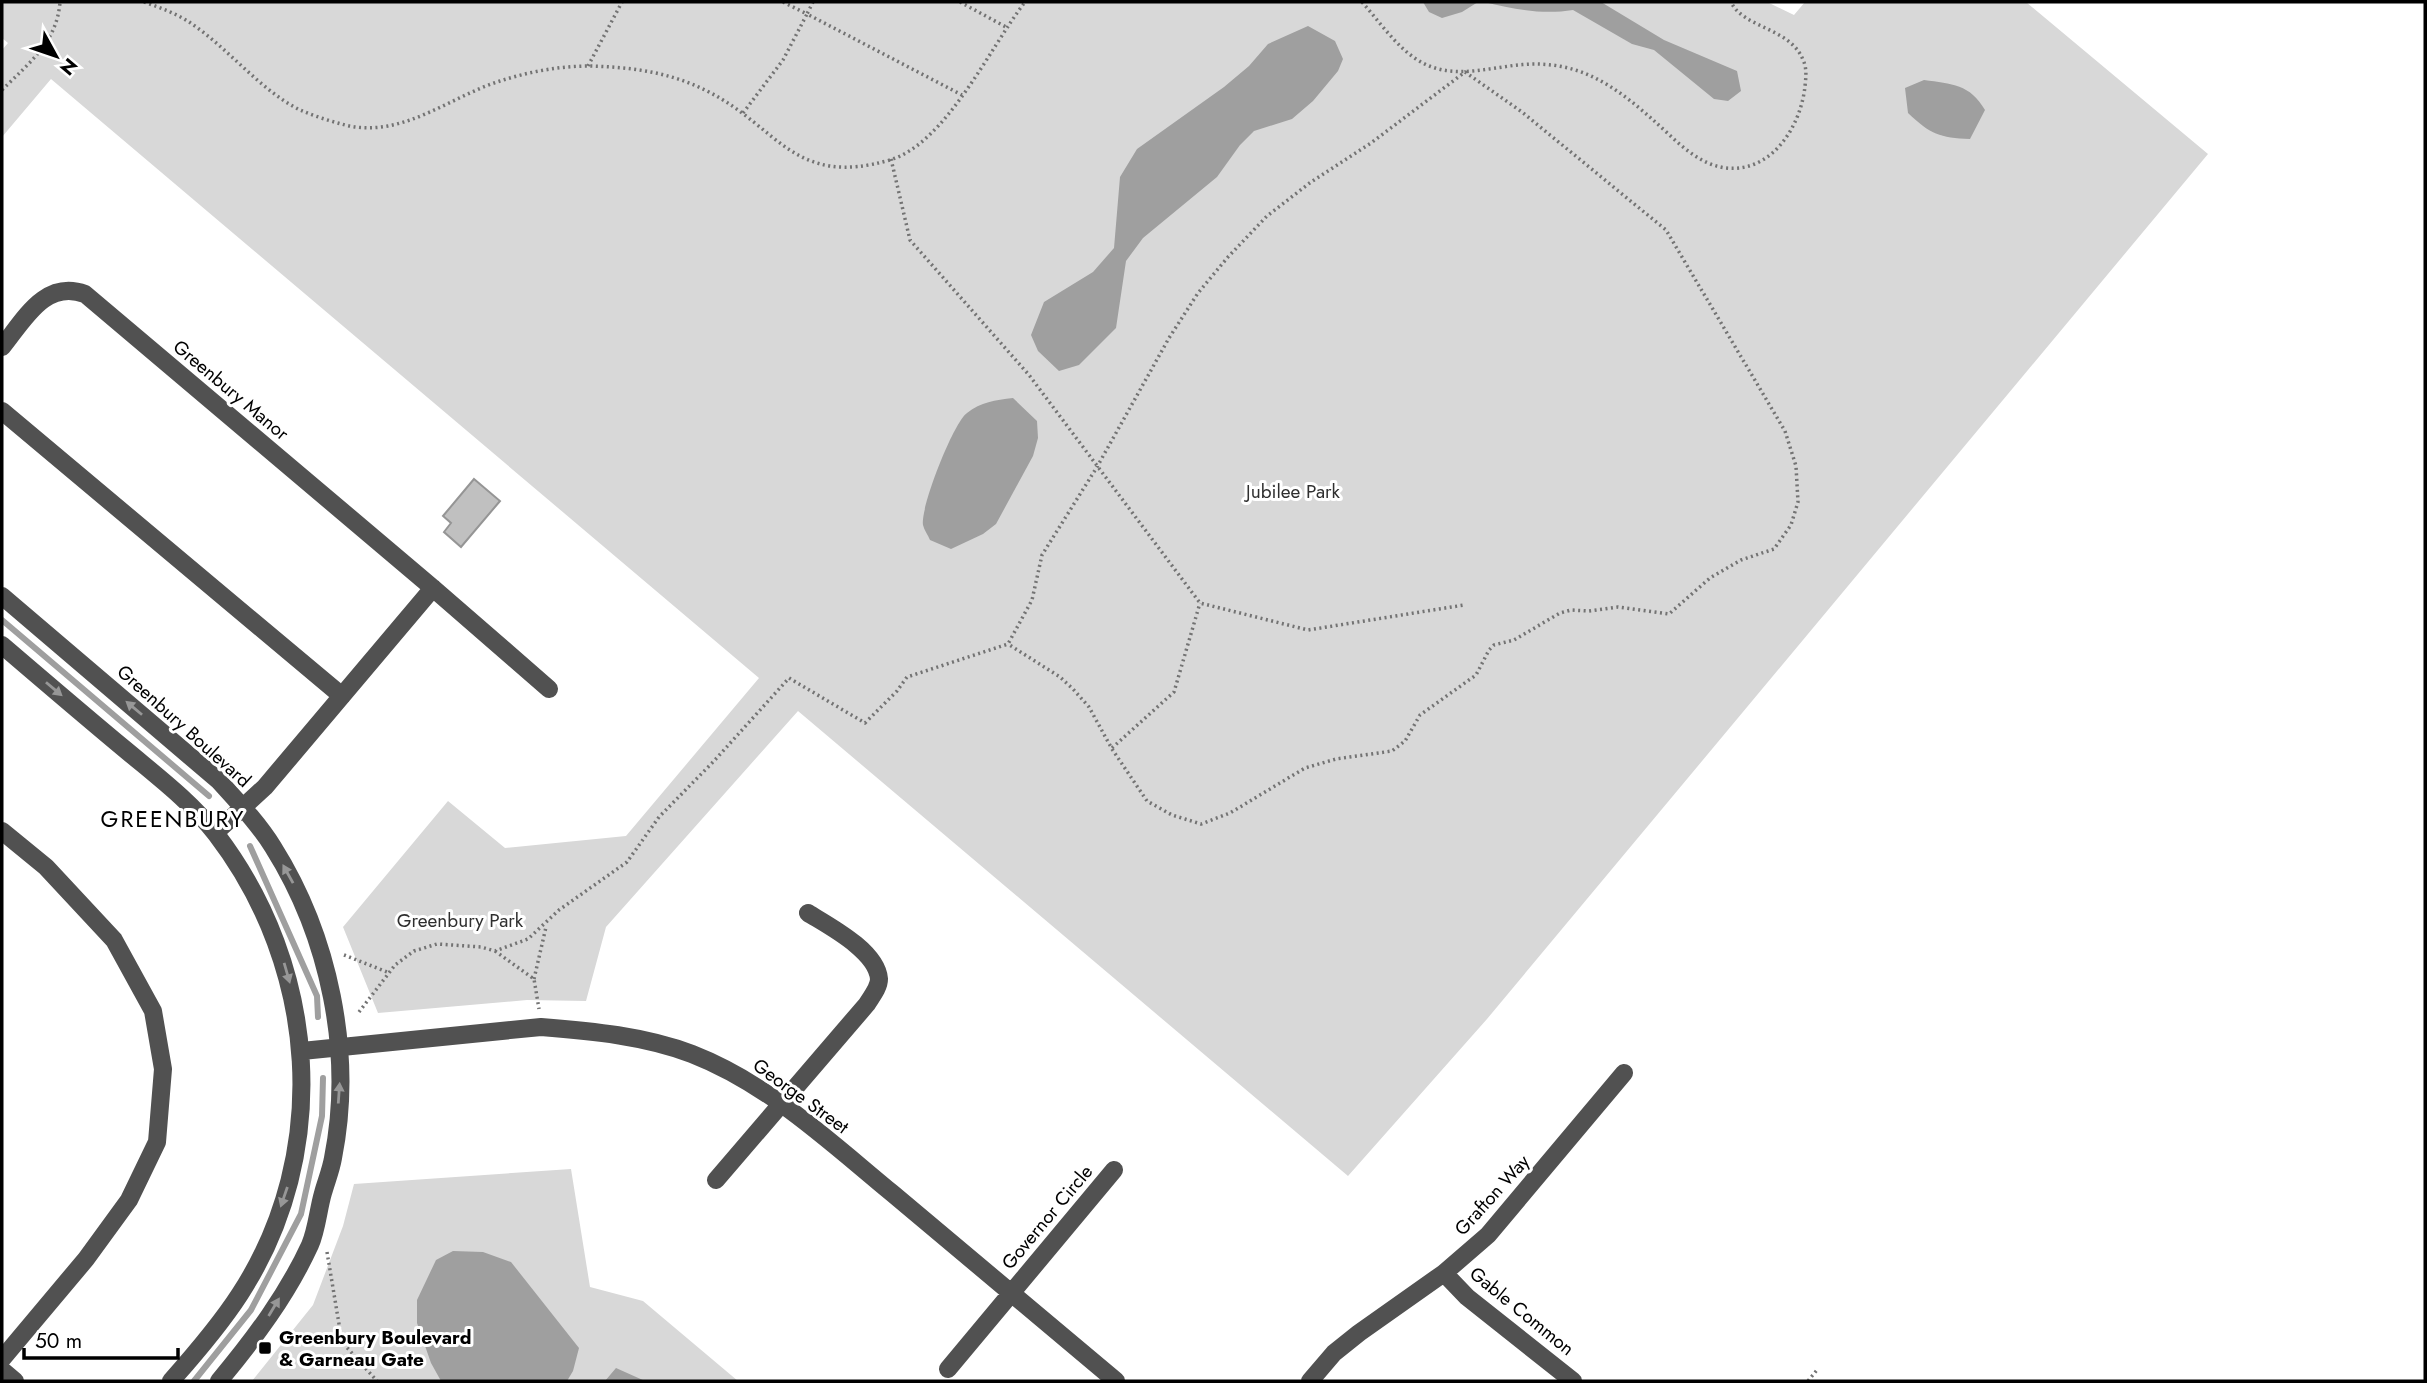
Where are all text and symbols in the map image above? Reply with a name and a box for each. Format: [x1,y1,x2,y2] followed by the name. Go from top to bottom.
[21,21,91,91] north arrow
[53,52,84,81] text: N
[167,333,295,447] street label: Greenbury Manor
[1243,478,1341,505] park label: Jubilee Park
[111,658,257,794] street label: Greenbury Boulevard
[45,682,63,697] one-way arrow
[126,701,144,716] one-way arrow
[101,802,245,836] district label: GREENBURY
[282,864,294,883] one-way arrow
[397,907,524,934] park label: Greenbury Park
[282,963,292,984] one-way arrow
[747,1052,855,1140] street label: George Street
[334,1081,345,1103] one-way arrow
[1448,1148,1536,1241] street label: Grafton Way
[995,1159,1099,1275] street label: Governor Circle
[278,1187,289,1208] one-way arrow
[1464,1260,1580,1362] street label: Gable Common
[268,1298,281,1317] one-way arrow
[24,1316,178,1360] scale bar
[279,1324,472,1373] place label: Greenbury Boulevard & Garneau Gate
[35,1326,82,1356] text: 50 m
[257,1340,273,1356] marker: Greenbury Boulevard & Garneau Gate

